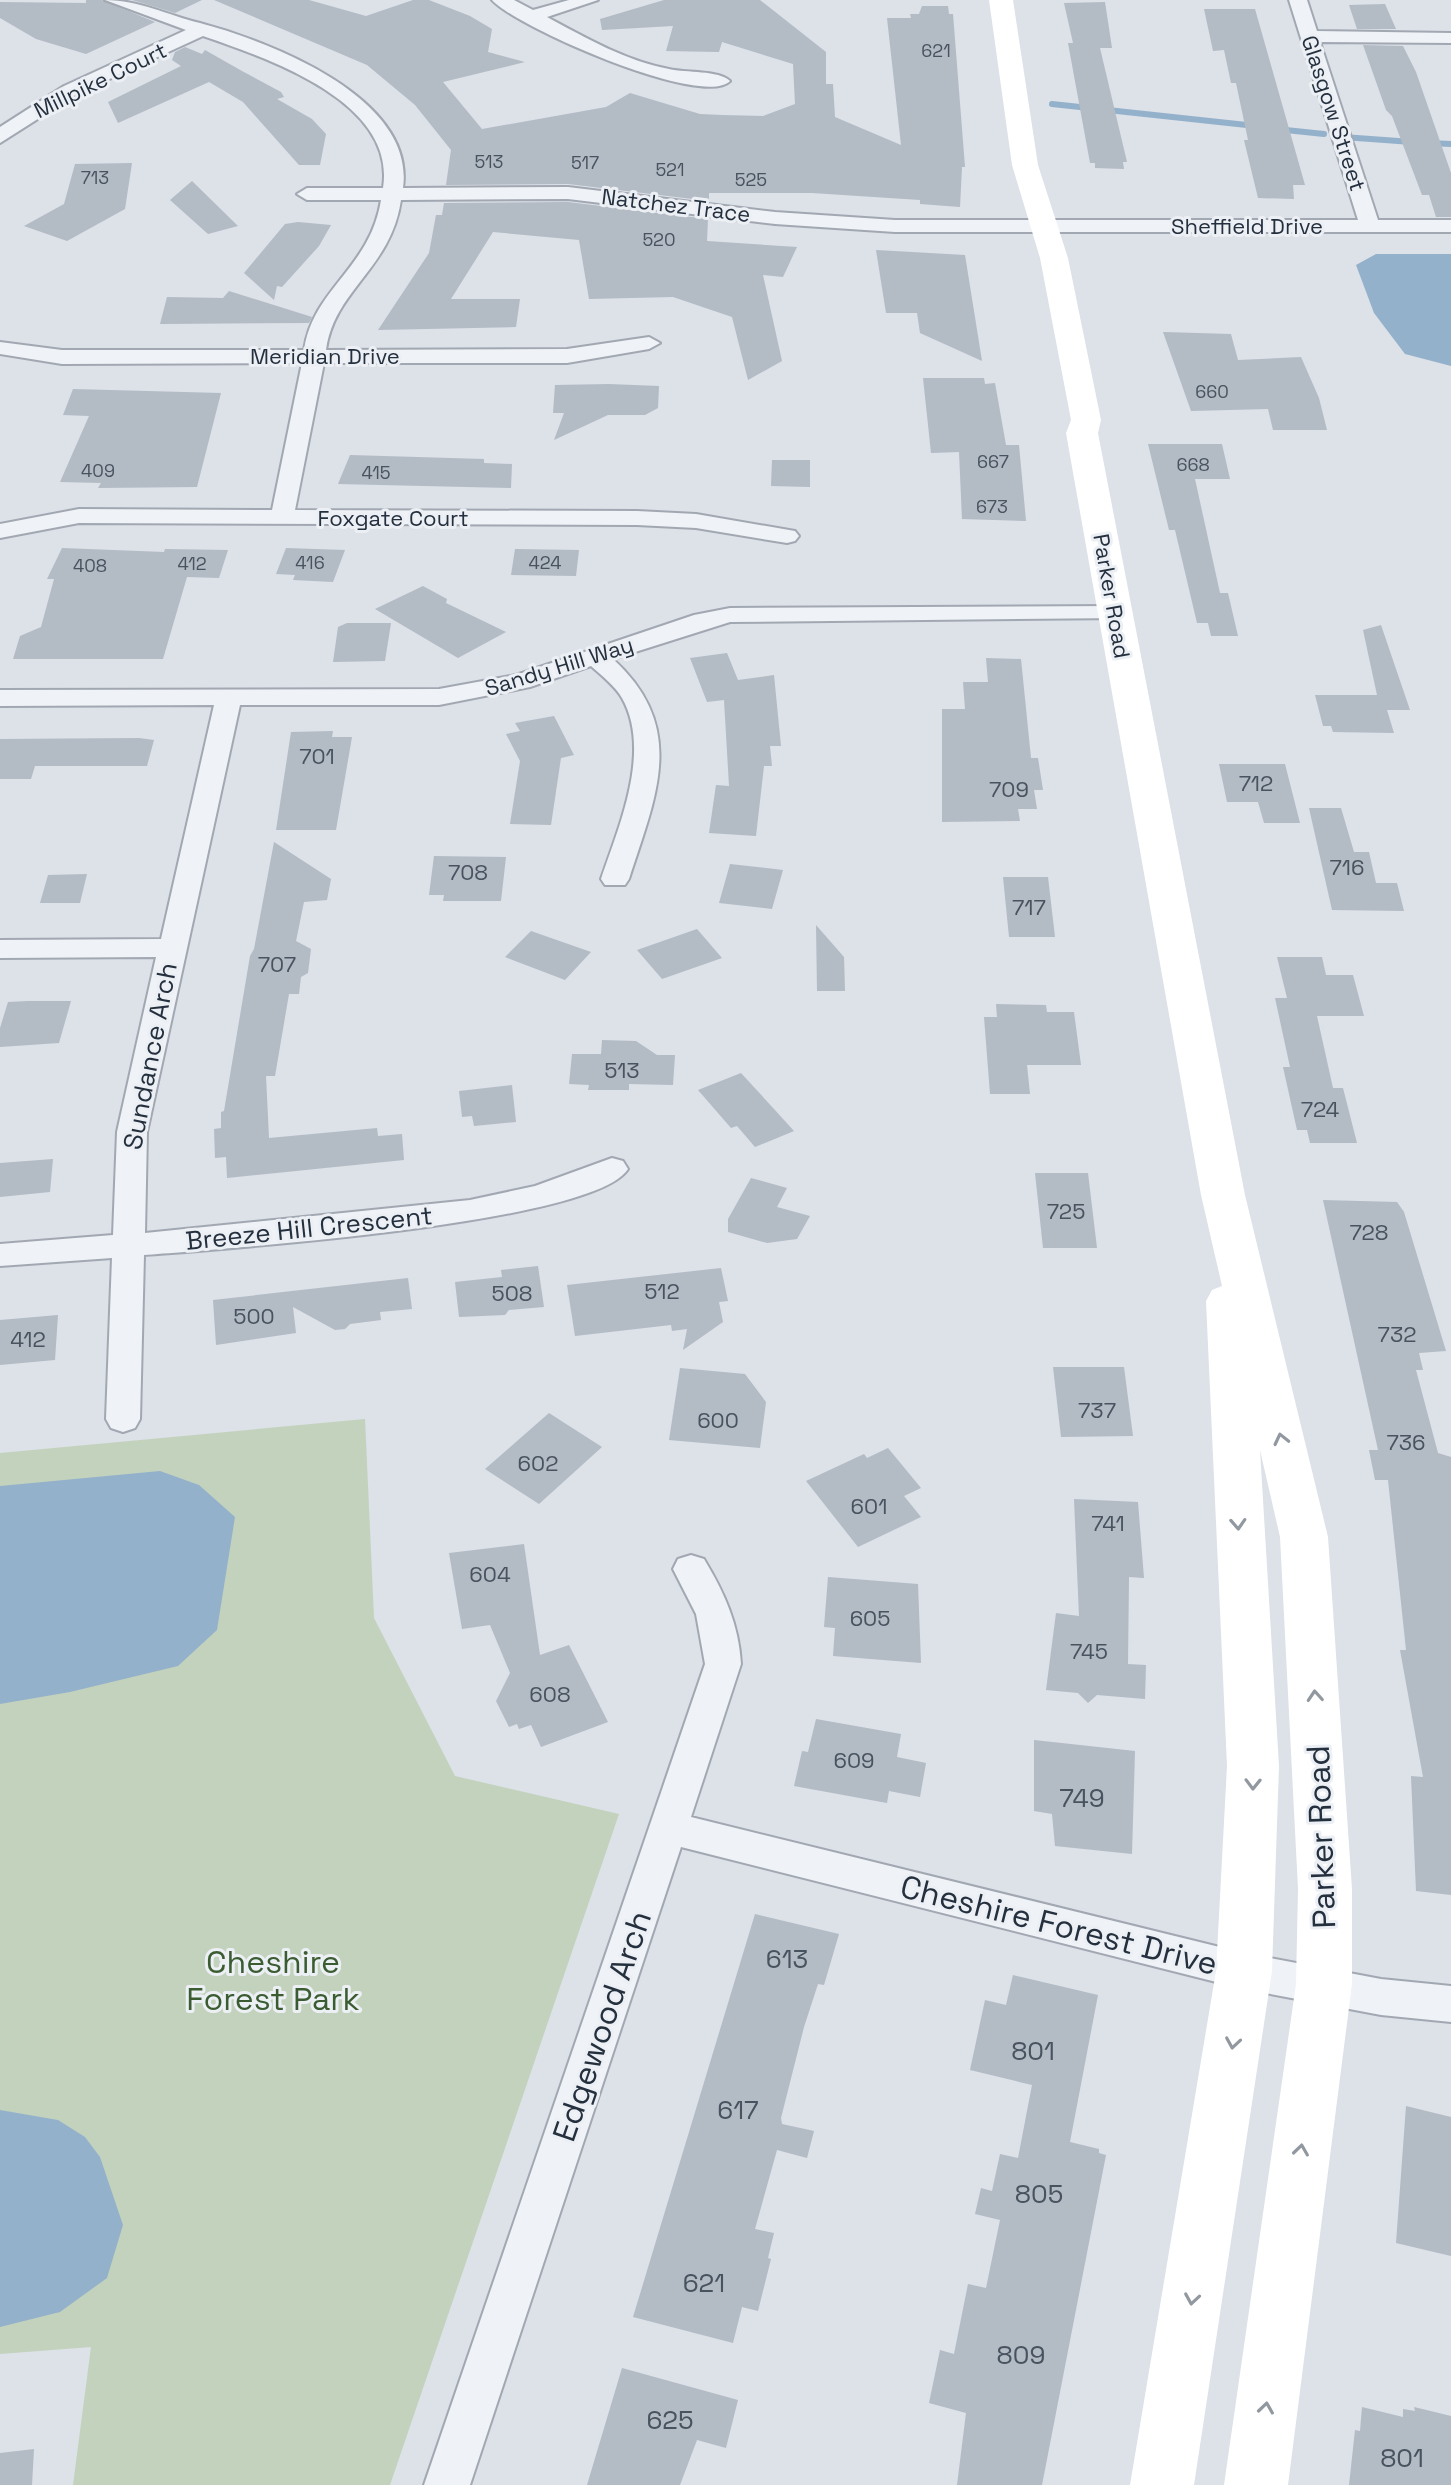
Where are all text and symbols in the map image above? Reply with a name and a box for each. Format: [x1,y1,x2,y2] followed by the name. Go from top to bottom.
[1296,32,1372,194] street label: Glasgow Street
[29,36,171,124] street label: Millpike Court
[921,39,951,62] house number: 621
[475,150,503,173] house number: 513
[571,151,599,174] house number: 517
[655,158,685,181] house number: 521
[81,166,109,189] house number: 713
[735,168,767,191] house number: 525
[600,182,752,228] street label: Natchez Trace
[1171,212,1323,240] street label: Sheffield Drive
[642,228,676,251] house number: 520
[250,342,400,370] street label: Meridian Drive
[1195,380,1229,403] house number: 660
[977,450,1009,473] house number: 667
[1176,453,1210,476] house number: 668
[81,459,115,482] house number: 409
[361,461,391,484] house number: 415
[976,495,1008,518] house number: 673
[317,504,469,532] street label: Foxgate Court
[1087,531,1137,661] street label: Parker Road
[295,551,325,574] house number: 416
[529,551,561,574] house number: 424
[177,552,207,575] house number: 412
[73,554,107,577] house number: 408
[481,630,637,702] street label: Sandy Hill Way
[299,742,335,770] house number: 701
[1239,769,1273,797] house number: 712
[989,775,1029,803] house number: 709
[1330,853,1364,881] house number: 716
[448,858,488,886] house number: 708
[1012,893,1046,921] house number: 717
[258,950,296,978] house number: 707
[115,960,185,1152] street label: Sundance Arch
[604,1056,640,1084] house number: 513
[1301,1095,1340,1123] house number: 724
[1047,1197,1085,1225] house number: 725
[184,1198,434,1258] street label: Breeze Hill Crescent
[1349,1218,1389,1246] house number: 728
[644,1277,680,1305] house number: 512
[492,1279,533,1307] house number: 508
[233,1302,275,1330] house number: 500
[1378,1320,1416,1348] house number: 732
[10,1325,46,1353] house number: 412
[1078,1396,1116,1424] house number: 737
[697,1406,739,1434] house number: 600
[1386,1428,1426,1456] house number: 736
[1273,1433,1290,1446] one-way arrow
[518,1449,558,1477] house number: 602
[851,1492,887,1520] house number: 601
[1091,1509,1125,1537] house number: 741
[1229,1518,1246,1531] one-way arrow
[469,1560,511,1588] house number: 604
[850,1604,890,1632] house number: 605
[1070,1637,1108,1665] house number: 745
[529,1680,571,1708] house number: 608
[1306,1689,1323,1702] one-way arrow
[1298,1745,1344,1929] street label: Parker Road
[833,1746,875,1774] house number: 609
[1244,1778,1262,1791] one-way arrow
[1059,1781,1105,1815] house number: 749
[896,1866,1222,1984] street label: Cheshire Forest Drive
[544,1905,660,2147] street label: Edgewood Arch
[186,1942,360,2019] park label: Cheshire Forest Park
[766,1942,808,1976] house number: 613
[1011,2034,1055,2068] house number: 801
[1225,2036,1242,2049] one-way arrow
[717,2093,759,2127] house number: 617
[1292,2143,1309,2157] one-way arrow
[1015,2177,1063,2211] house number: 805
[683,2266,725,2300] house number: 621
[1184,2293,1201,2306] one-way arrow
[997,2338,1045,2372] house number: 809
[1257,2401,1274,2415] one-way arrow
[646,2403,694,2437] house number: 625
[1380,2441,1424,2475] house number: 801

